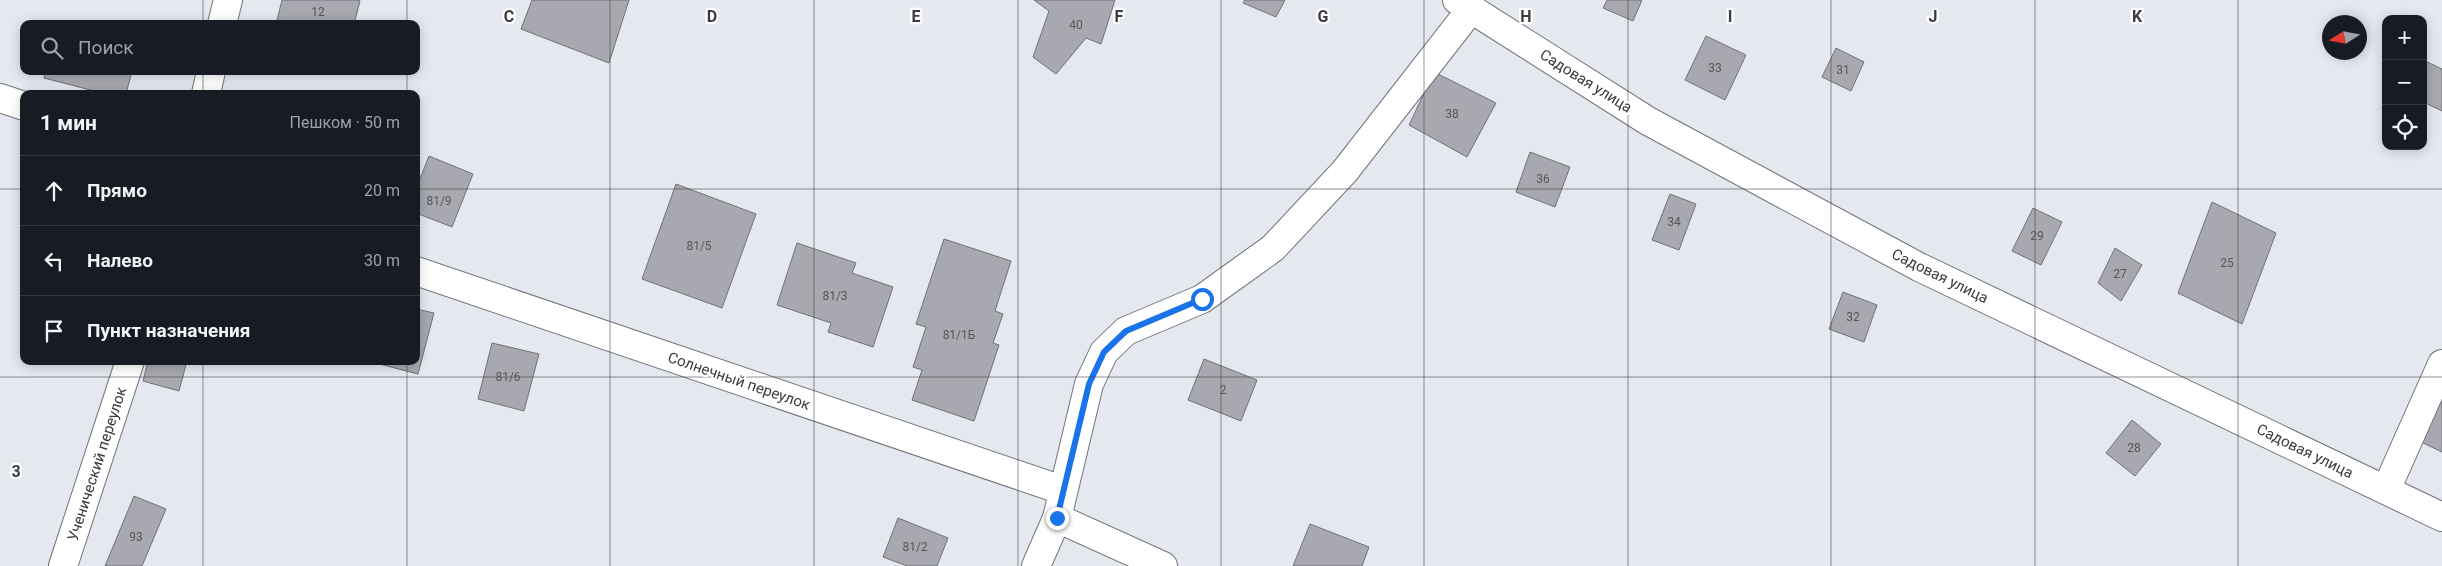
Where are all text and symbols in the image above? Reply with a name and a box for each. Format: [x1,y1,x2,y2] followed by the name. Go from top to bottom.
[311,5,325,19] house number: 12
[504,7,514,26] text: C
[707,7,717,26] text: D
[912,7,921,26] text: E
[1115,7,1124,26] text: F
[1318,7,1329,26] text: G
[1520,7,1532,26] text: H
[1728,7,1732,26] text: I
[1929,7,1937,26] text: J
[2132,7,2143,26] text: K
[2322,15,2367,60] north arrow
[2382,15,2427,150] map controls
[2382,15,2427,60] button: +
[1069,18,1083,32] house number: 40
[20,20,420,75] search box
[38,34,66,62] icon: search
[78,36,134,59] text: Поиск
[1537,45,1635,117] street label: Садовая улица
[2382,60,2427,105] button: −
[1708,61,1722,75] house number: 33
[1836,63,1850,77] house number: 31
[2382,105,2427,150] button: locate
[1445,107,1459,121] house number: 38
[40,111,97,135] text: 1 мин
[290,113,400,132] text: Пешком · 50 m
[1536,172,1550,186] house number: 36
[40,177,68,205] icon: ahead
[87,179,147,202] text: Прямо
[364,181,400,200] text: 20 m
[426,194,452,208] house number: 81/9
[1667,215,1681,229] house number: 34
[2030,229,2044,243] house number: 29
[686,239,712,253] house number: 81/5
[1889,245,1991,307] street label: Садовая улица
[40,247,68,275] icon: left
[87,249,153,272] text: Налево
[364,251,400,270] text: 30 m
[2220,256,2234,270] house number: 25
[2113,267,2127,281] house number: 27
[1191,288,1214,311] route start
[822,289,848,303] house number: 81/3
[1846,310,1860,324] house number: 32
[40,317,68,345] icon: arrive
[87,319,250,342] text: Пункт назначения
[943,328,976,342] house number: 81/1Б
[665,348,813,414] street label: Солнечный переулок
[495,370,521,384] house number: 81/6
[1220,383,1227,397] house number: 2
[64,385,130,543] street label: Ученический переулок
[2254,420,2356,482] street label: Садовая улица
[2127,441,2141,455] house number: 28
[11,462,21,481] text: 3
[1046,507,1069,530] route end
[129,530,143,544] house number: 93
[902,540,928,554] house number: 81/2

